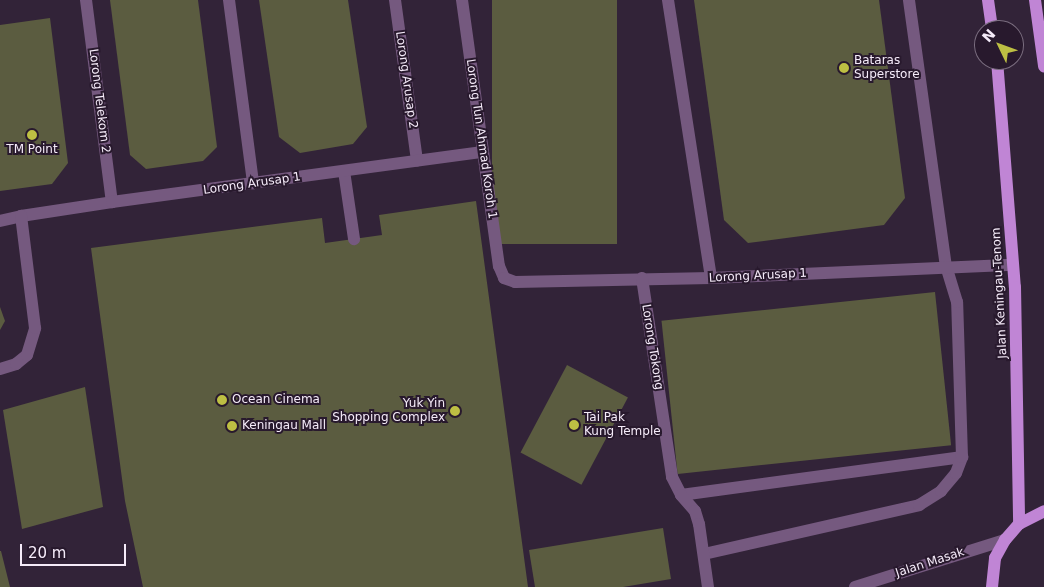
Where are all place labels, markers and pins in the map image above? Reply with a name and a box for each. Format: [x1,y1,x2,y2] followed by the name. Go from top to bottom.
[854,54,920,82] place label: Bataras Superstore
[838,62,850,74] marker: Bataras Superstore
[26,129,38,141] marker: TM Point
[6,143,58,157] place label: TM Point
[232,393,320,407] place label: Ocean Cinema
[216,394,228,406] marker: Ocean Cinema
[332,397,445,425] place label: Yuk Yin Shopping Complex
[449,405,461,417] marker: Yuk Yin Shopping Complex
[584,411,661,439] place label: Tai Pak Kung Temple
[242,419,326,433] place label: Keningau Mall
[568,419,580,431] marker: Tai Pak Kung Temple
[226,420,238,432] marker: Keningau Mall

